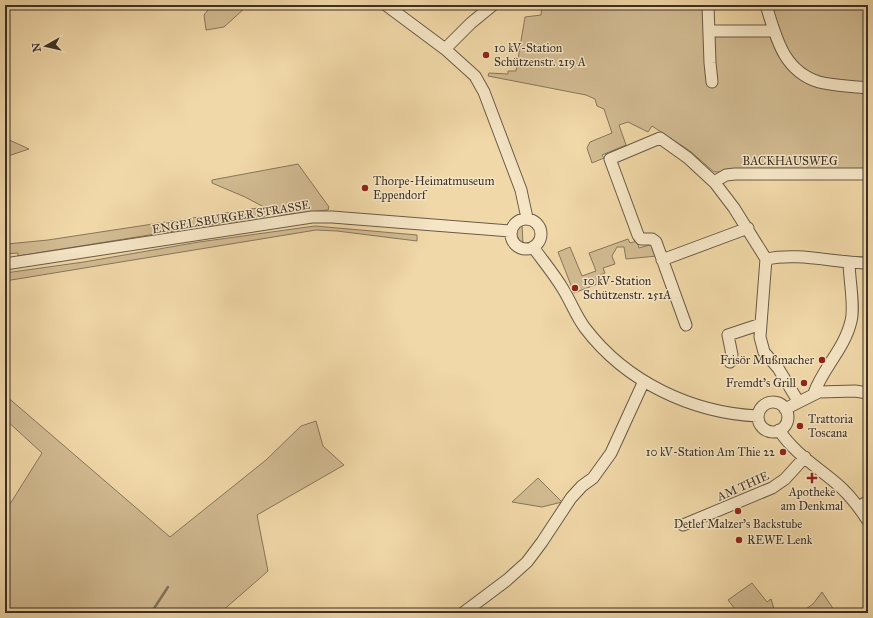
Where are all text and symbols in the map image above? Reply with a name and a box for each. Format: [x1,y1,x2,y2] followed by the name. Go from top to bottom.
[26,26,66,66] north arrow
[29,41,44,53] text: N
[494,41,586,69] place label: 10 kV-Station Schützenstr. 219 A
[481,50,491,60] marker: 10 kV-Station Schützenstr. 219 A
[742,154,838,168] street label: BACKHAUSWEG
[373,174,495,202] place label: Thorpe-Heimatmuseum Eppendorf
[360,183,370,193] marker: Thorpe-Heimatmuseum Eppendorf
[151,198,311,236] street label: ENGELSBURGER STRASSE
[583,274,671,302] place label: 10 kV-Station Schützenstr. 251A
[570,283,580,293] marker: 10 kV-Station Schützenstr. 251A
[720,353,814,367] place label: Frisör Mußmacher
[817,355,827,365] marker: Frisör Mußmacher
[726,376,797,390] place label: Fremdt's Grill
[799,378,809,388] marker: Fremdt's Grill
[808,412,854,440] place label: Trattoria Toscana
[795,421,805,431] marker: Trattoria Toscana
[646,445,775,459] place label: 10 kV-Station Am Thie 22
[778,447,788,457] marker: 10 kV-Station Am Thie 22
[714,468,772,504] street label: AM THIE
[807,473,817,483] marker: Apotheke am Denkmal
[781,485,844,513] place label: Apotheke am Denkmal
[733,506,743,516] marker: Detlef Malzer's Backstube
[674,517,802,531] place label: Detlef Malzer's Backstube
[747,533,813,547] place label: REWE Lenk
[734,535,744,545] marker: REWE Lenk

